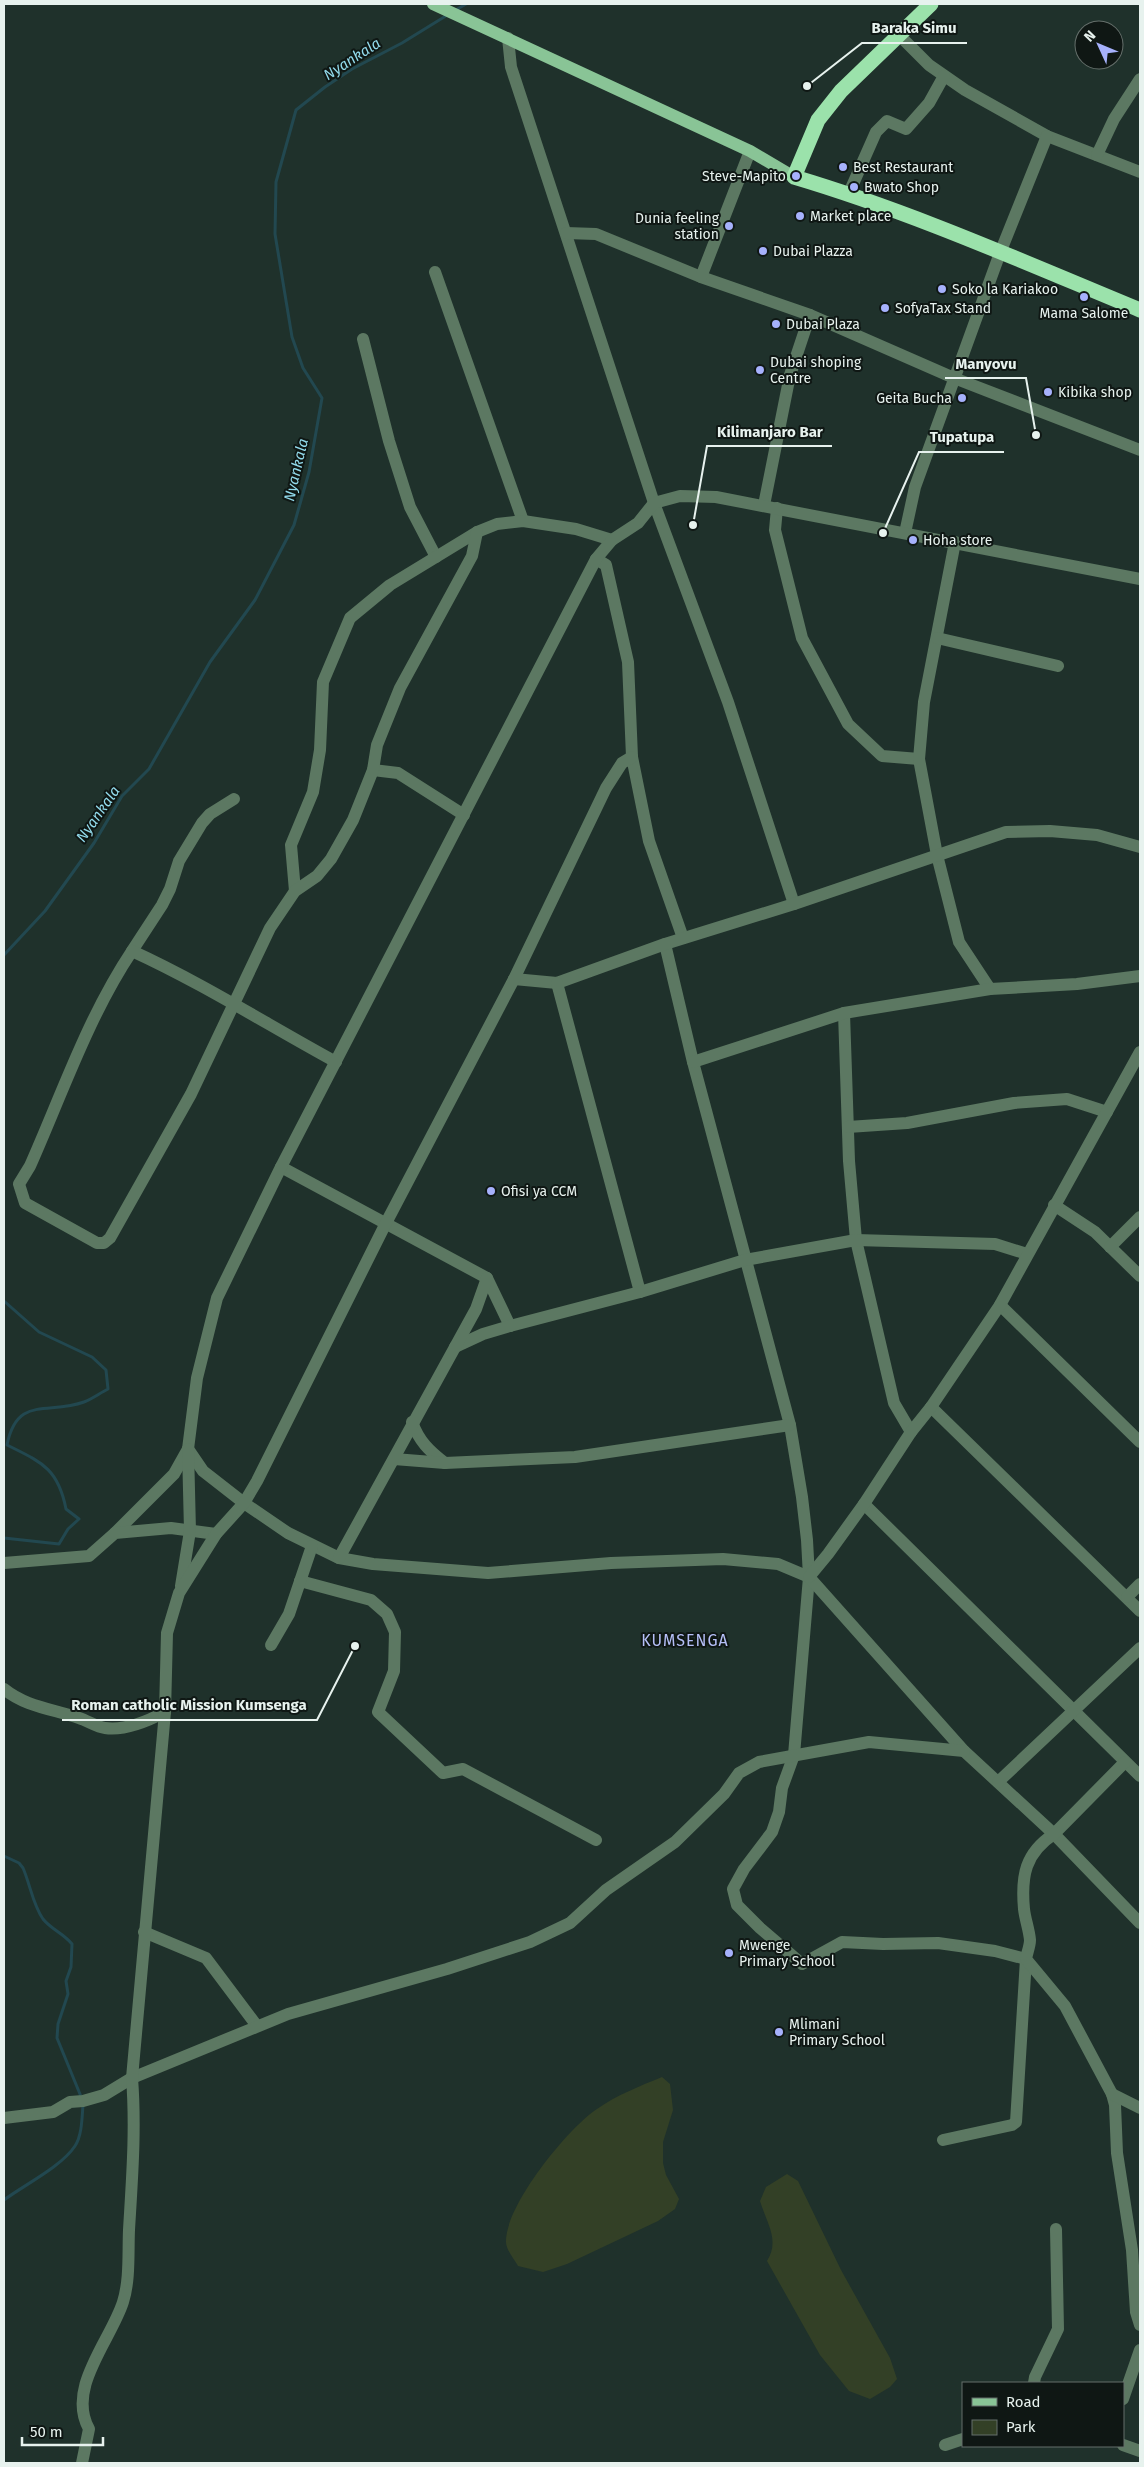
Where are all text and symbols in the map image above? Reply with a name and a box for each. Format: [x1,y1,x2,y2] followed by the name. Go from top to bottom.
[862,13,967,43] callout: Baraka Simu
[871,19,957,37] text: Baraka Simu
[1074,20,1124,70] north arrow
[1081,27,1099,46] text: N
[320,34,384,84] water label: Nyankala
[853,159,954,176] place label: Best Restaurant
[837,161,849,173] marker: Best Restaurant
[702,168,786,185] place label: Steve-Mapito
[790,170,802,182] marker: Steve-Mapito
[864,179,939,196] place label: Bwato Shop
[848,181,860,193] marker: Bwato Shop
[810,208,891,225] place label: Market place
[635,210,720,243] place label: Dunia feeling station
[794,210,806,222] marker: Market place
[723,220,735,232] marker: Dunia feeling station
[773,243,853,260] place label: Dubai Plazza
[757,245,769,257] marker: Dubai Plazza
[952,281,1058,298] place label: Soko la Kariakoo
[936,283,948,295] marker: Soko la Kariakoo
[1078,291,1090,303] marker: Mama Salome
[895,300,991,317] place label: SofyaTax Stand
[879,302,891,314] marker: SofyaTax Stand
[1040,305,1128,322] place label: Mama Salome
[786,316,860,333] place label: Dubai Plaza
[770,318,782,330] marker: Dubai Plaza
[945,348,1026,378] callout: Manyovu
[770,354,862,387] place label: Dubai shoping Centre
[955,355,1017,373] text: Manyovu
[754,364,766,376] marker: Dubai shoping Centre
[1058,384,1132,401] place label: Kibika shop
[1042,386,1054,398] marker: Kibika shop
[876,390,952,407] place label: Geita Bucha
[956,392,968,404] marker: Geita Bucha
[707,416,832,446] callout: Kilimanjaro Bar
[919,422,1004,452] callout: Tupatupa
[717,423,824,441] text: Kilimanjaro Bar
[930,428,994,446] text: Tupatupa
[280,437,312,503] water label: Nyankala
[923,532,992,549] place label: Hoha store
[907,534,919,546] marker: Hoha store
[72,783,124,845] water label: Nyankala
[501,1183,577,1200] place label: Ofisi ya CCM
[485,1185,497,1197] marker: Ofisi ya CCM
[641,1631,729,1650] district label: KUMSENGA
[62,1690,317,1720] callout: Roman catholic Mission Kumsenga
[71,1696,307,1714] text: Roman catholic Mission Kumsenga
[739,1937,835,1970] place label: Mwenge Primary School
[723,1947,735,1959] marker: Mwenge Primary School
[789,2016,885,2049] place label: Mlimani Primary School
[773,2026,785,2038] marker: Mlimani Primary School
[962,2382,1124,2447] legend
[1006,2393,1041,2411] text: Road
[22,2414,104,2446] scale bar
[1006,2418,1036,2436] text: Park
[30,2423,63,2441] text: 50 m

